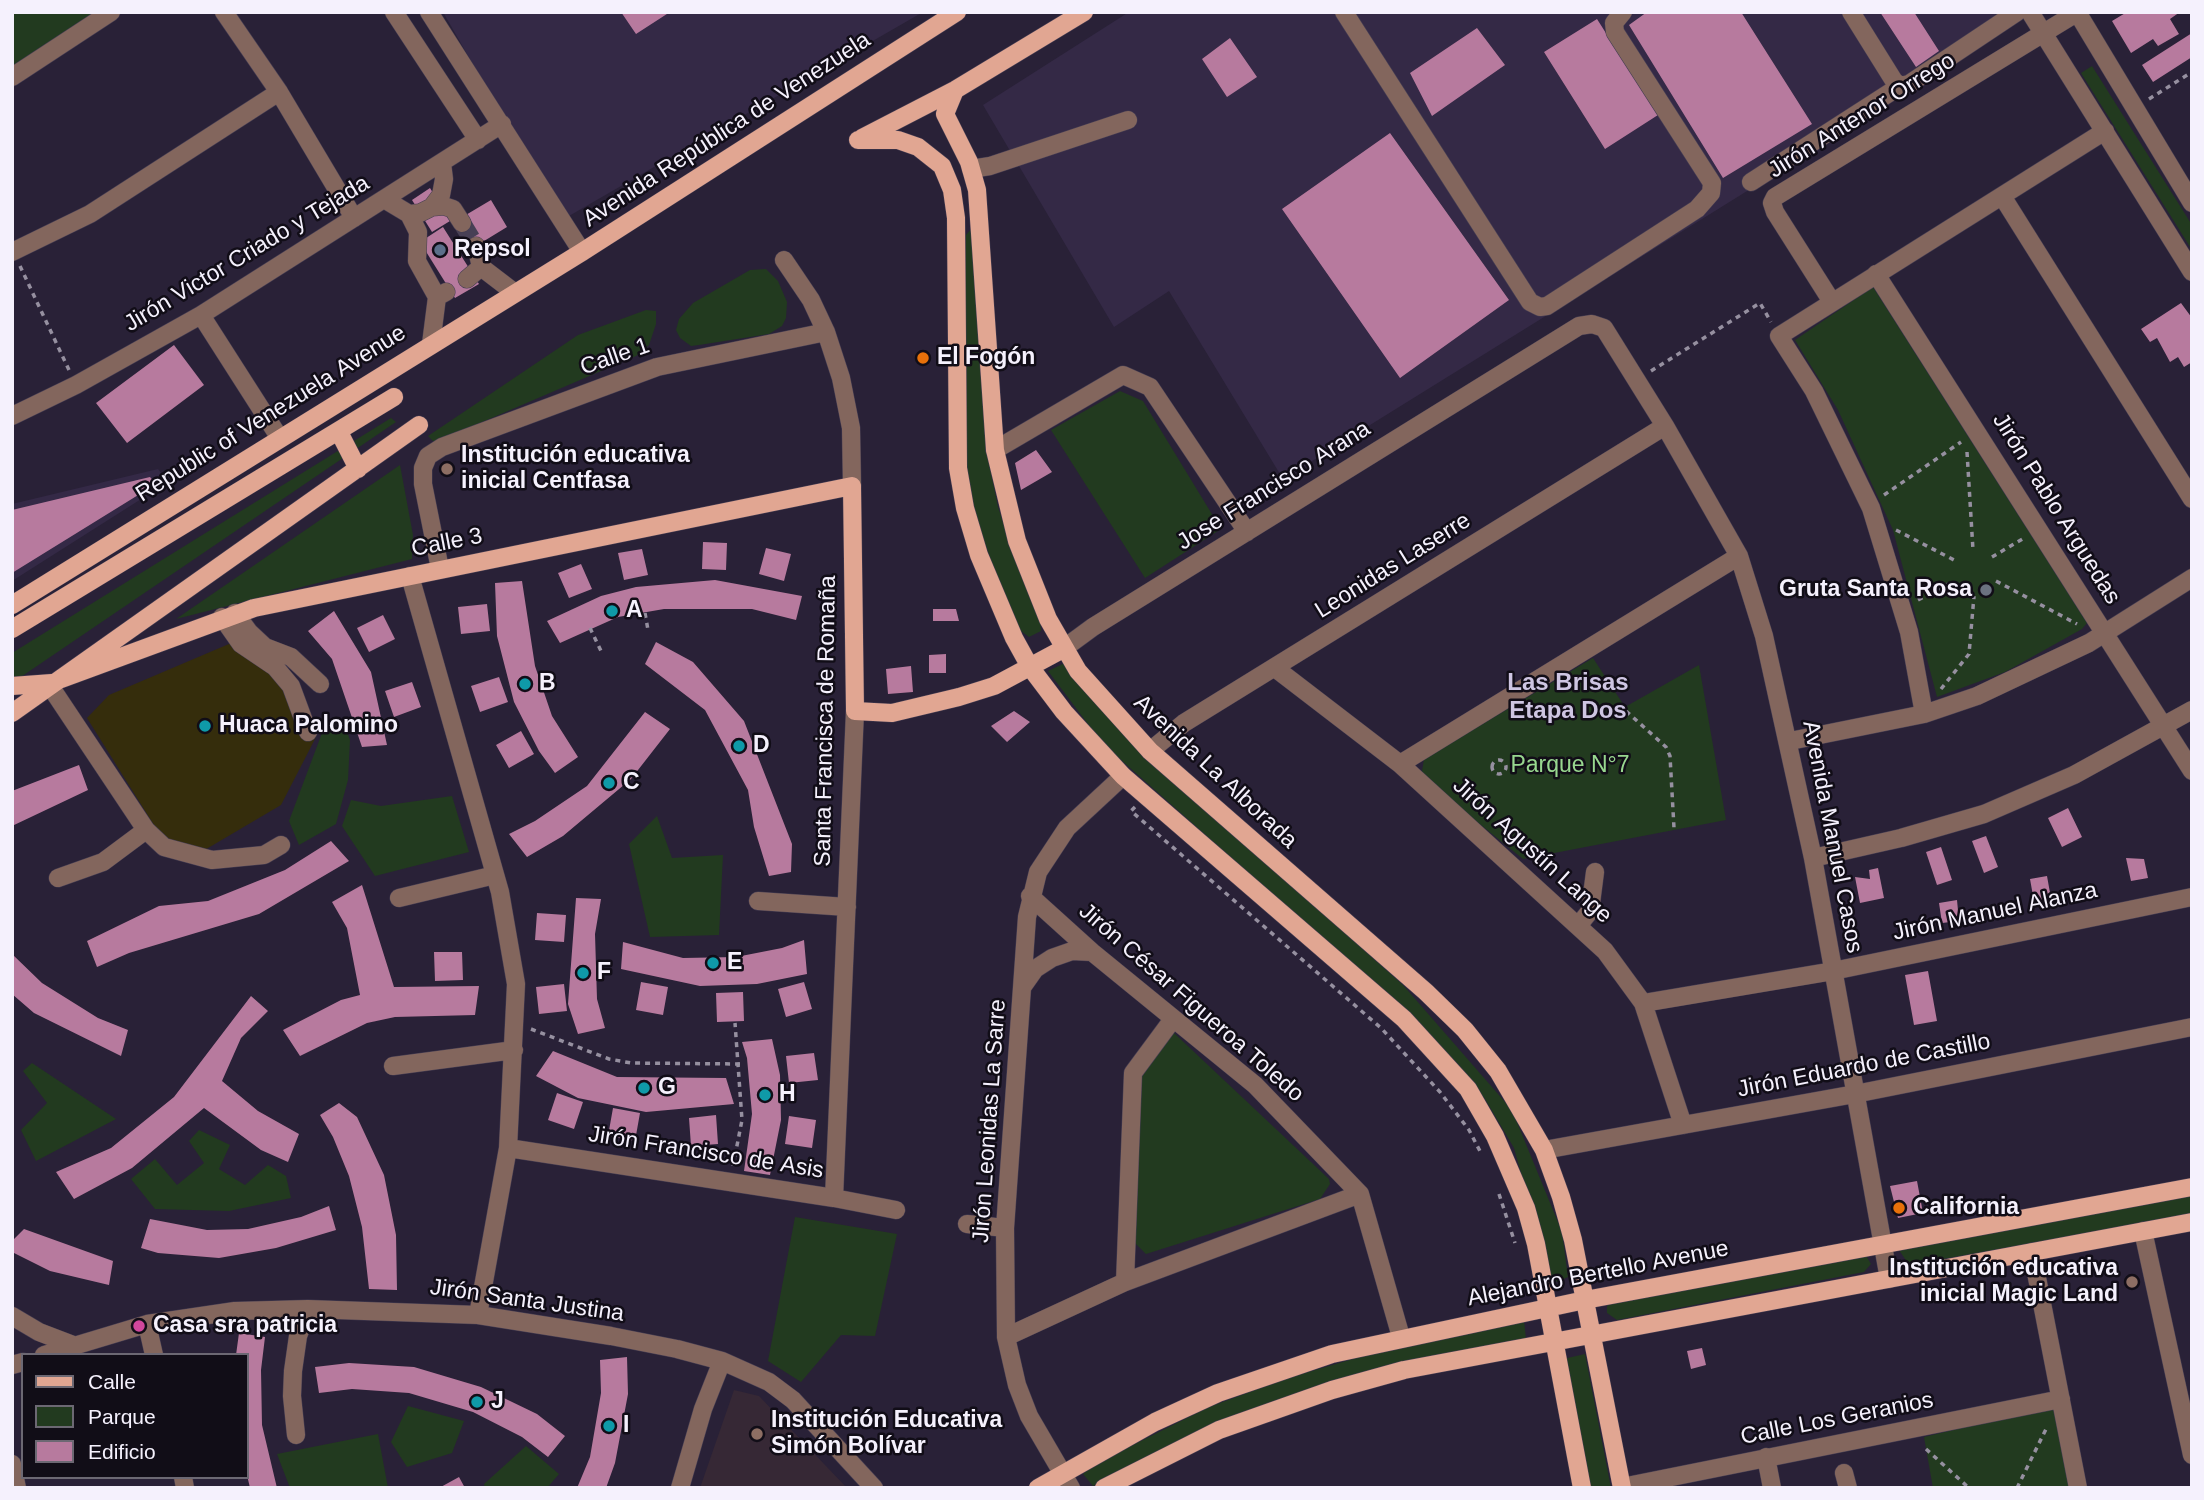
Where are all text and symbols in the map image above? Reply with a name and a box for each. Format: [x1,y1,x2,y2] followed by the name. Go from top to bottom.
[578,27,876,233] street label: Avenida República de Venezuela
[1764,47,1960,185] street label: Jirón Antenor Orrego
[120,170,374,338] street label: Jirón Victor Criado y Tejada
[454,236,531,264] place label: Repsol
[432,242,448,258] marker: Repsol
[131,319,411,509] street label: Republic of Venezuela Avenue
[577,332,653,382] street label: Calle 1
[937,344,1035,372] place label: El Fogón
[915,350,931,366] marker: El Fogón
[1986,408,2126,610] street label: Jirón Pablo Arguedas
[1172,415,1376,557] street label: Jose Francisco Arana
[461,442,690,496] place label: Institución educativa inicial Centfasa
[439,461,455,477] marker: Institución educativa inicial Centfasa
[1310,507,1476,625] street label: Leonidas Laserre
[409,523,485,563] street label: Calle 3
[810,575,842,867] street label: Santa Francisca de Romaña
[1779,576,1972,604] place label: Gruta Santa Rosa
[1978,582,1994,598] marker: Gruta Santa Rosa
[626,597,643,625] place label: A
[604,603,620,619] marker: A
[1507,669,1629,725] district label: Las Brisas Etapa Dos
[539,670,556,698] place label: B
[517,676,533,692] marker: B
[1128,689,1302,855] street label: Avenida La Alborada
[219,712,398,740] place label: Huaca Palomino
[197,718,213,734] marker: Huaca Palomino
[1796,718,1868,956] street label: Avenida Manuel Casos
[753,732,770,760] place label: D
[731,738,747,754] marker: D
[1510,752,1630,780] park label: Parque N°7
[623,769,640,797] place label: C
[1447,772,1617,930] street label: Jirón Agustín Lange
[601,775,617,791] marker: C
[1890,877,2100,947] street label: Jirón Manuel Alanza
[1073,898,1309,1108] street label: Jirón César Figueroa Toledo
[727,949,742,977] place label: E
[705,955,721,971] marker: E
[597,959,611,987] place label: F
[575,965,591,981] marker: F
[968,998,1012,1244] street label: Jirón Leonidas La Sarre
[1735,1028,1993,1104] street label: Jirón Eduardo de Castillo
[658,1074,676,1102] place label: G
[636,1080,652,1096] marker: G
[779,1081,796,1109] place label: H
[757,1087,773,1103] marker: H
[586,1121,826,1185] street label: Jirón Francisco de Asis
[1913,1194,2019,1222] place label: California
[1891,1200,1907,1216] marker: California
[1465,1235,1731,1313] street label: Alejandro Bertello Avenue
[1889,1255,2118,1309] place label: Institución educativa inicial Magic Land
[428,1274,626,1328] street label: Jirón Santa Justina
[2124,1274,2140,1290] marker: Institución educativa inicial Magic Land
[153,1312,337,1340] place label: Casa sra patricia
[131,1318,147,1334] marker: Casa sra patricia
[21,1353,248,1479] legend
[88,1370,136,1393] text: Calle
[1738,1387,1936,1451] street label: Calle Los Geranios
[491,1388,504,1416] place label: J
[469,1394,485,1410] marker: J
[88,1405,156,1428] text: Parque
[771,1407,1002,1461] place label: Institución Educativa Simón Bolívar
[623,1412,629,1440] place label: I
[601,1418,617,1434] marker: I
[749,1426,765,1442] marker: Institución Educativa Simón Bolívar
[88,1440,156,1463] text: Edificio

